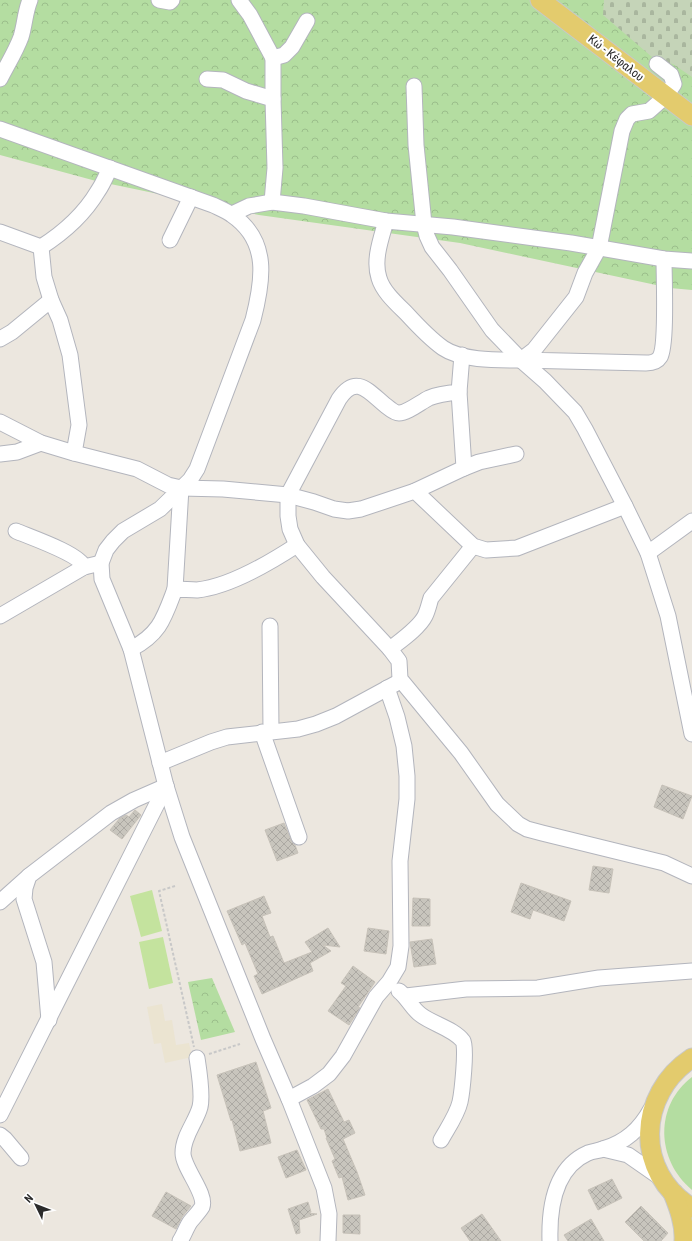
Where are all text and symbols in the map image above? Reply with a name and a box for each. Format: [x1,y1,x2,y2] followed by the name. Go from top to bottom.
[585,32,647,84] street label: Κώ - Κέφαλου
[16,1185,56,1225] north arrow
[22,1191,36,1205] text: N

